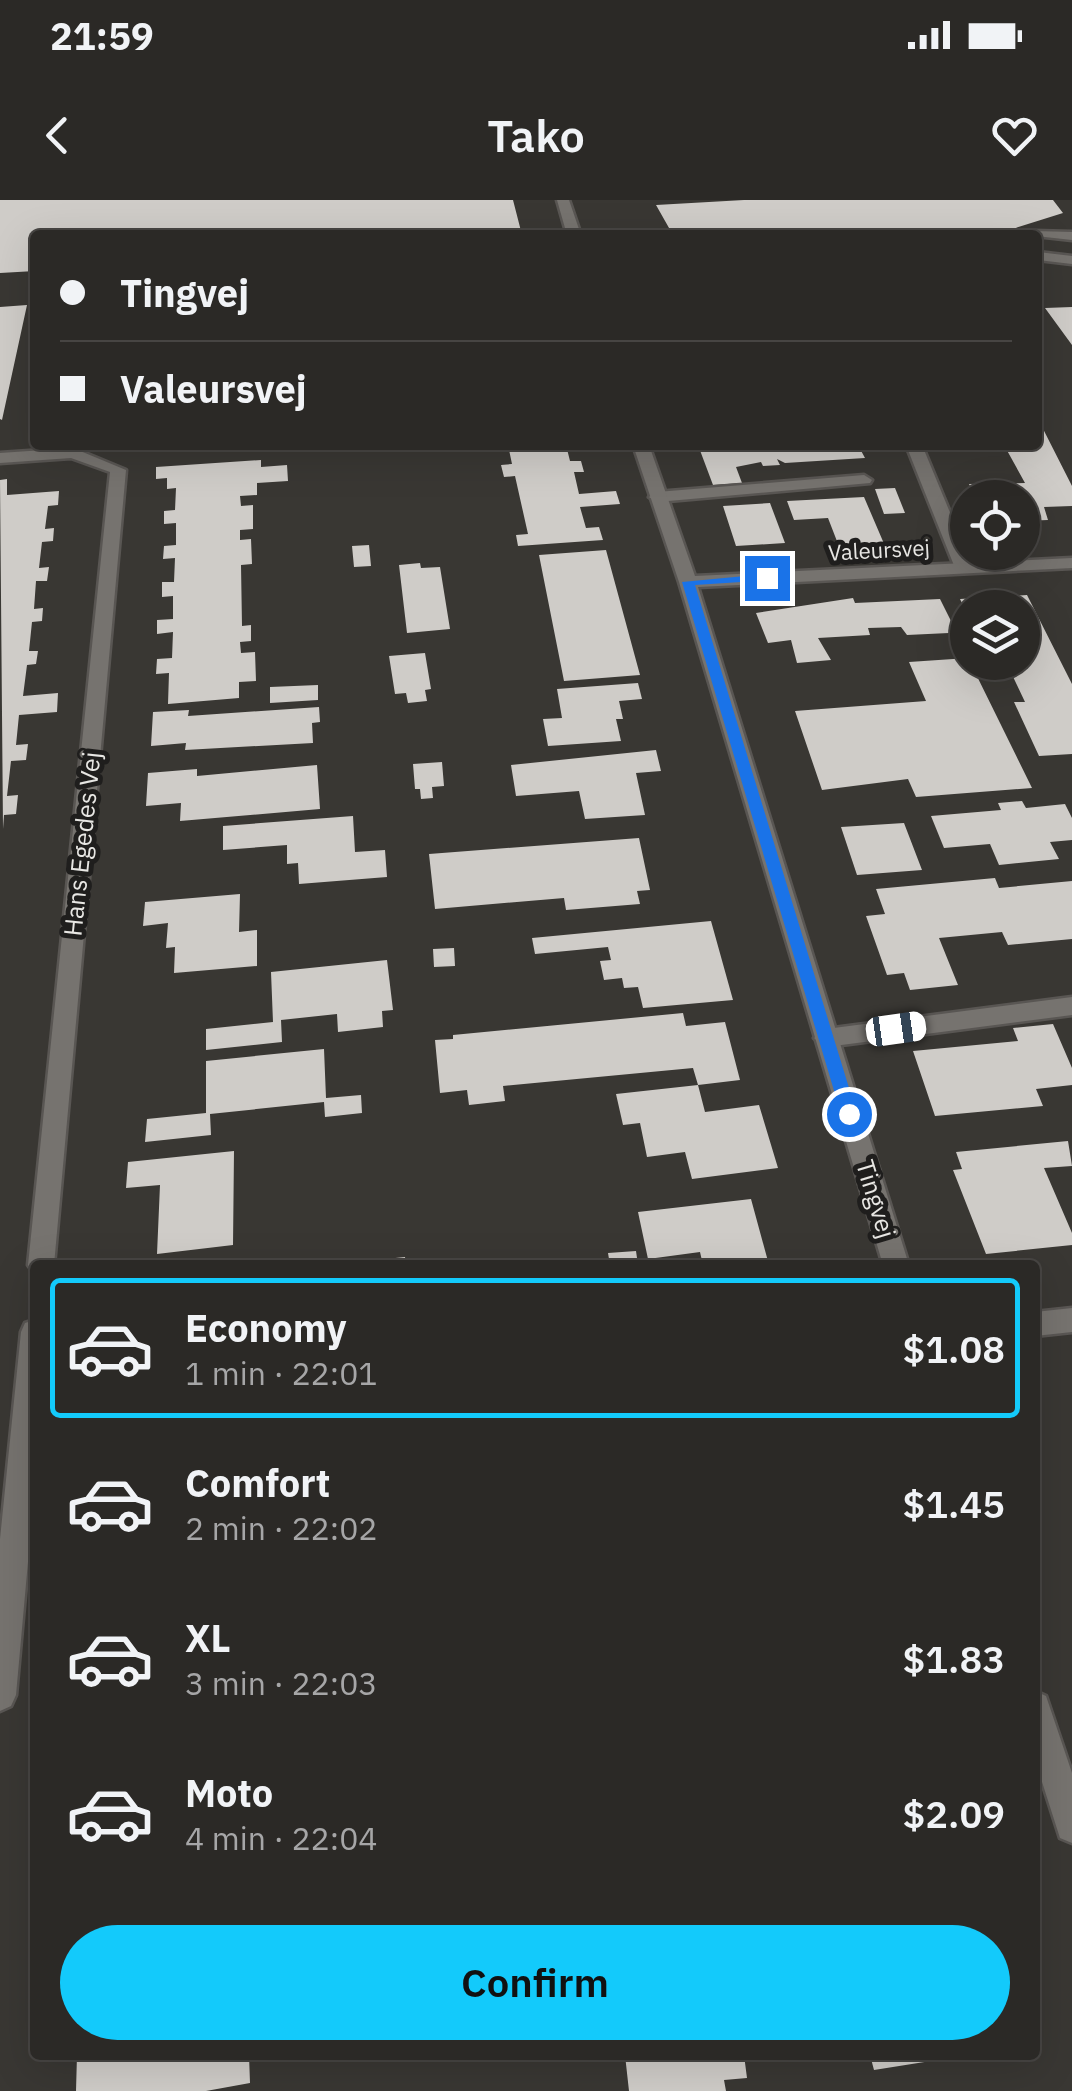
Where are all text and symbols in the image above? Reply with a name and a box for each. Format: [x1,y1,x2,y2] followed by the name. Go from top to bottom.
[50,11,154,60] text: 21:59
[487,106,585,164] text: Tako
[30,108,85,163] icon: back
[987,108,1042,163] icon: heart
[120,268,249,317] text: Tingvej
[120,364,307,413] text: Valeursvej
[950,480,1040,680] map controls
[950,480,1040,570] button: locate
[827,532,931,567] street label: Valeursvej
[745,556,790,601] route end
[950,590,1040,680] button: layers
[55,750,108,938] street label: Hans Egedes Vej
[864,1010,928,1048] car
[827,1092,872,1137] route start
[849,1156,904,1242] street label: Tingvej
[65,1303,155,1393] icon: car
[185,1303,347,1352] text: Economy
[902,1324,1005,1373] text: $1.08
[185,1352,378,1394] text: 1 min · 22:01
[65,1458,155,1548] icon: car
[185,1458,330,1507] text: Comfort
[902,1479,1005,1528] text: $1.45
[185,1507,378,1549] text: 2 min · 22:02
[65,1613,155,1703] icon: car
[185,1613,231,1662] text: XL
[902,1634,1005,1683] text: $1.83
[185,1662,378,1704] text: 3 min · 22:03
[65,1768,155,1858] icon: car
[185,1768,273,1817] text: Moto
[902,1789,1005,1838] text: $2.09
[185,1817,378,1859] text: 4 min · 22:04
[60,1925,1010,2040] button: Confirm

